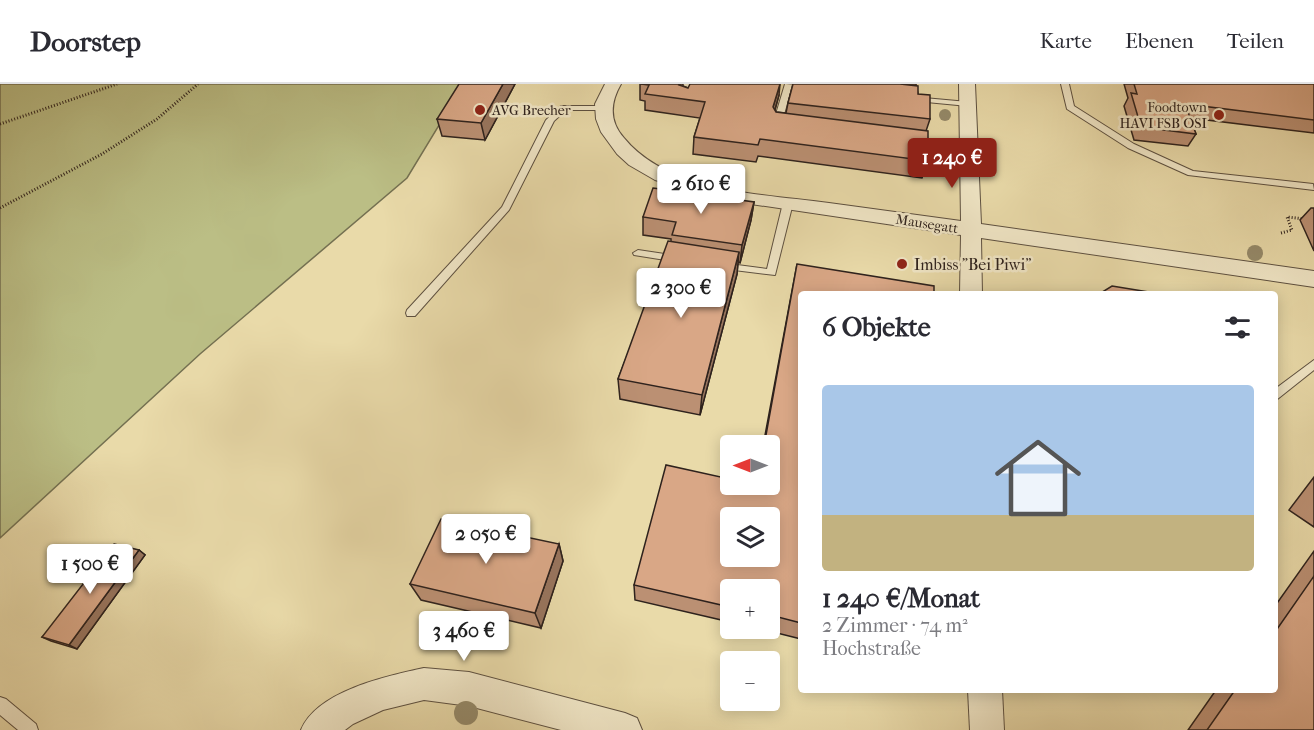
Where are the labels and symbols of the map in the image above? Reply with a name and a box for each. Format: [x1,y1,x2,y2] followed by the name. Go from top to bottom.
[1119,99,1208,132] place label: Foodtown HAVI FSB OSI
[491,102,571,119] place label: AVG Brecher
[473,103,487,117] marker: AVG Brecher
[1212,108,1226,122] marker: Foodtown HAVI FSB OSI
[897,138,1007,189] pin: 1 240 €
[646,164,756,215] pin: 2 610 €
[894,211,960,237] street label: Mausegatt
[914,255,1031,274] place label: Imbiss "Bei Piwi"
[895,257,909,271] marker: Imbiss "Bei Piwi"
[626,268,736,319] pin: 2 300 €
[720,435,780,495] north arrow
[431,514,541,565] pin: 2 050 €
[35,544,145,595] pin: 1 500 €
[409,611,519,662] pin: 3 460 €

